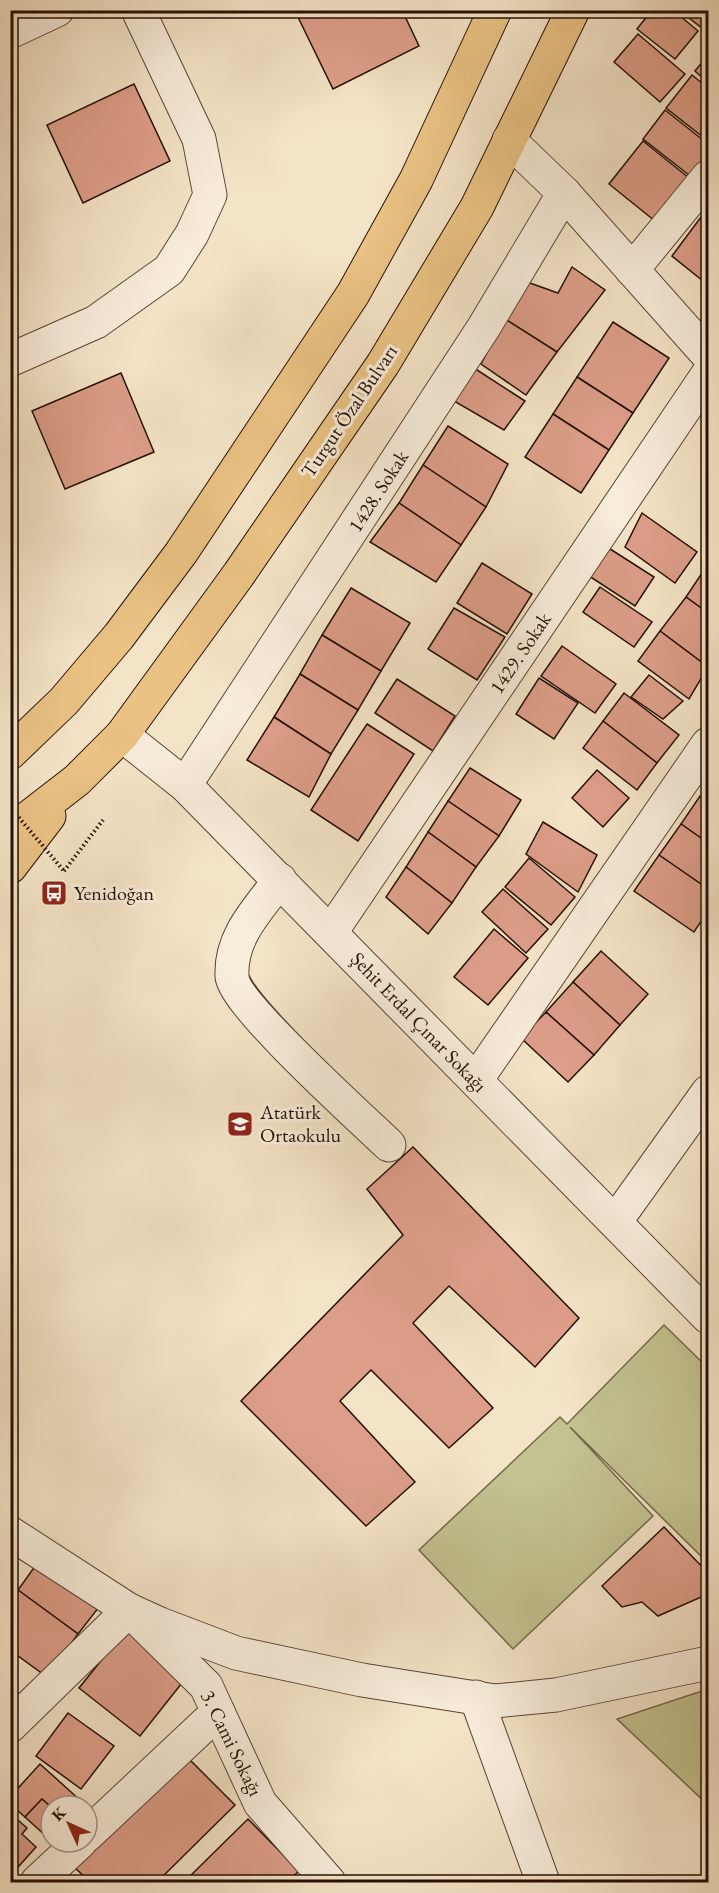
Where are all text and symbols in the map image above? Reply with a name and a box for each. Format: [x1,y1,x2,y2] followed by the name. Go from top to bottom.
[295,339,403,482] street label: Turgut Özal Bulvarı
[342,445,414,537] street label: 1428. Sokak
[483,607,557,699] street label: 1429. Sokak
[39,878,69,908] bus stop icon: Yenidoğan
[74,880,155,906] place label: Yenidoğan
[345,946,493,1098] street label: Şehit Erdal Çınar Sokağı
[259,1099,342,1148] place label: Atatürk Ortaokulu
[225,1109,255,1139] school or university icon: Atatürk Ortaokulu
[195,1686,269,1800] street label: 3. Cami Sokağı
[39,1794,99,1854] north arrow
[47,1801,71,1825] text: K

